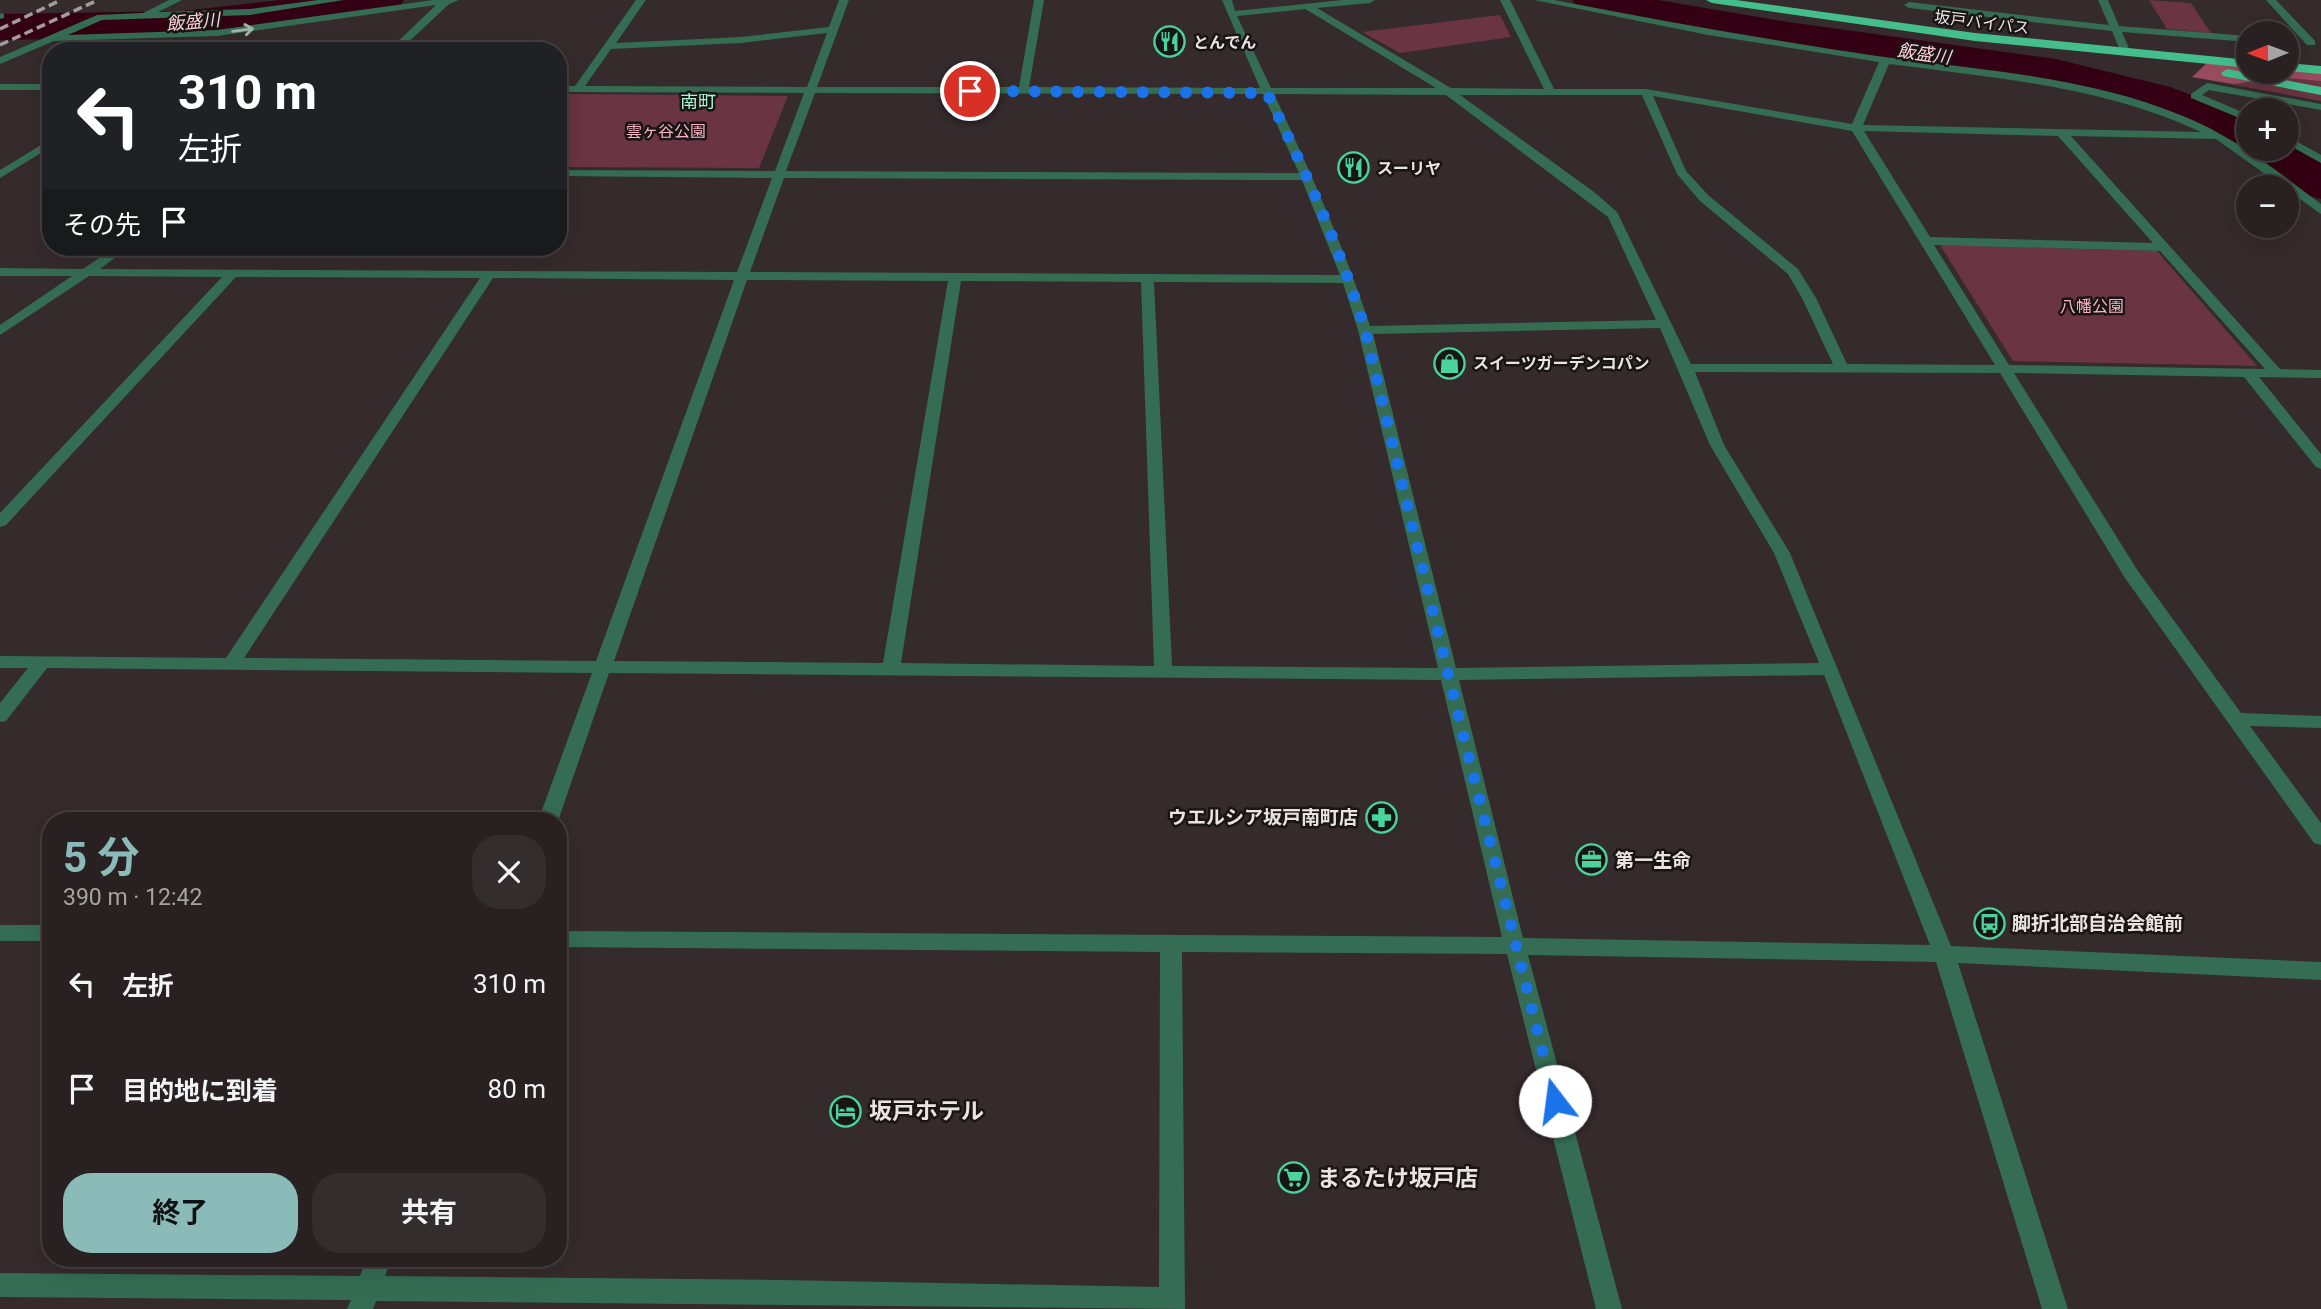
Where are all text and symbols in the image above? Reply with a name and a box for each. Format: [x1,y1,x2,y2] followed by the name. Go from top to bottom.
[1933,7,2031,38] street label: 坂戸バイパス
[165,9,223,34] water label: 飯盛川
[2236,21,2300,84] north arrow
[2236,21,2299,238] map controls
[231,23,254,36] one-way arrow
[1153,25,1187,59] restaurant icon: とんでん
[1193,33,1256,52] place label: とんでん
[1896,39,1954,68] water label: 飯盛川
[940,61,1000,121] pin
[178,64,317,121] text: 310 m
[63,70,154,161] icon: left
[951,72,989,110] icon: arrive
[680,91,716,112] district label: 南町
[2236,98,2299,161] button: +
[626,122,706,141] park label: 雲ヶ谷公園
[178,130,242,168] text: 左折
[1337,151,1371,185] restaurant icon: スーリヤ
[1377,159,1441,178] place label: スーリヤ
[2236,175,2299,238] button: −
[155,203,193,241] icon: arrive
[63,210,141,240] text: その先
[2060,297,2124,316] park label: 八幡公園
[1433,346,1467,380] shop icon: スイーツガーデンコパン
[1473,354,1649,373] place label: スイーツガーデンコパン
[1364,800,1398,834] pharmacy icon: ウエルシア坂戸南町店
[1168,806,1358,829] place label: ウエルシア坂戸南町店
[63,833,140,882] text: 5 分
[472,835,546,909] button: close
[1575,843,1609,877] office icon: 第一生命
[1615,849,1691,872] place label: 第一生命
[63,884,202,911] text: 390 m · 12:42
[1972,906,2006,940] bus stop icon: 脚折北部自治会館前
[2012,912,2183,935] place label: 脚折北部自治会館前
[63,965,101,1003] icon: left
[473,969,546,999] text: 310 m
[122,971,174,1001] text: 左折
[1518,1064,1592,1138] position arrow
[63,1070,101,1108] icon: arrive
[488,1074,546,1104] text: 80 m
[122,1076,278,1106] text: 目的地に到着
[829,1094,863,1128] hotel icon: 坂戸ホテル
[869,1098,984,1125] place label: 坂戸ホテル
[1277,1161,1311,1195] supermarket icon: まるたけ坂戸店
[1317,1165,1478,1192] place label: まるたけ坂戸店
[63,1173,298,1253] button: 終了
[312,1173,546,1253] button: 共有

